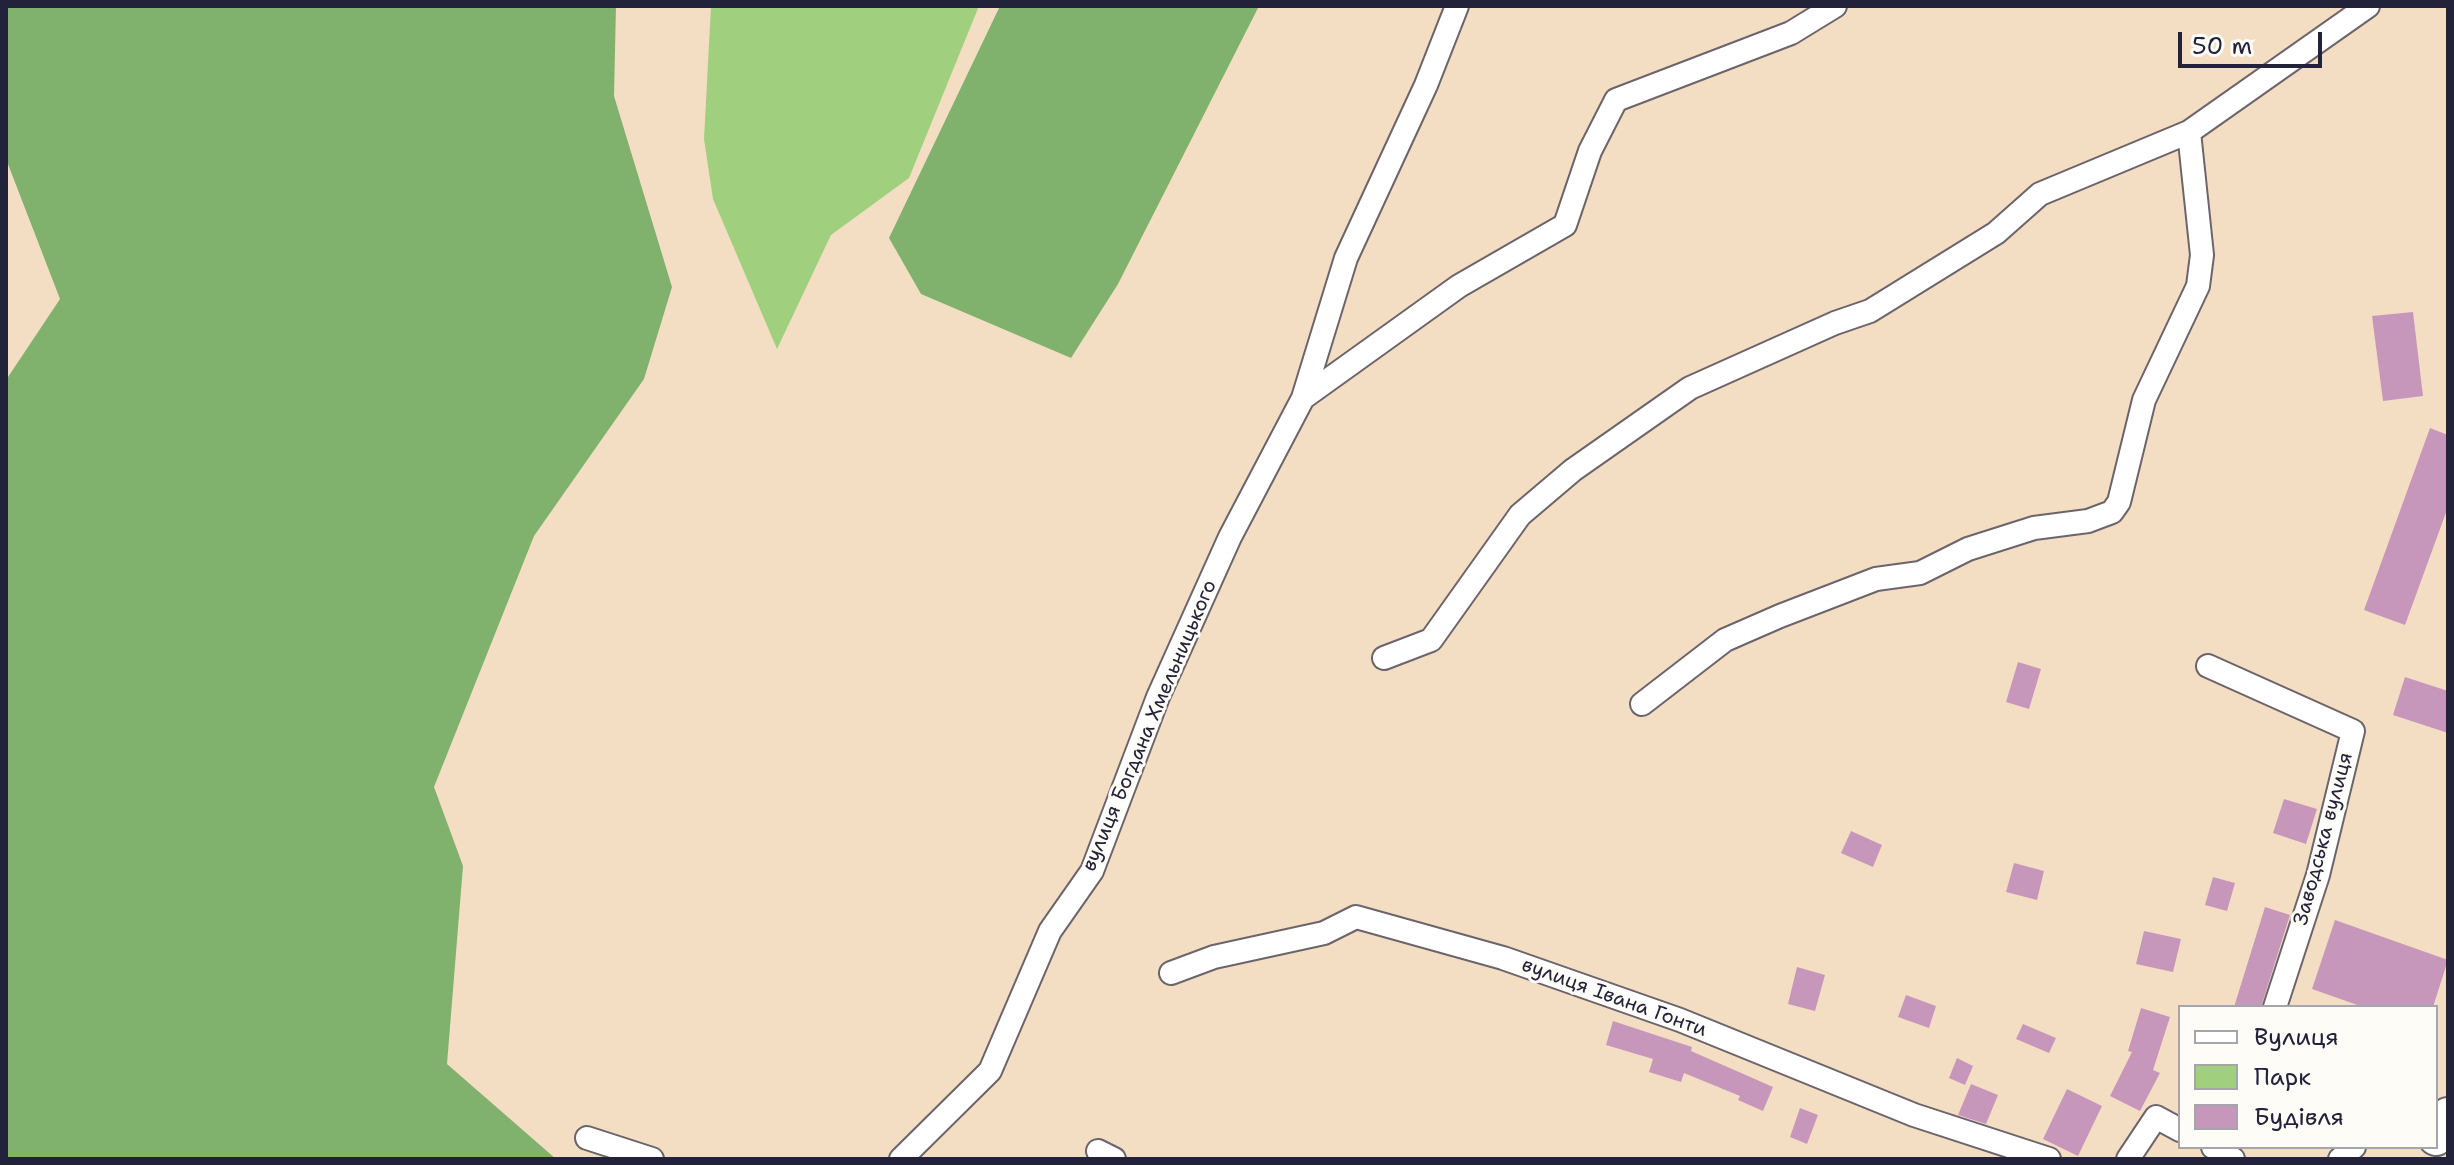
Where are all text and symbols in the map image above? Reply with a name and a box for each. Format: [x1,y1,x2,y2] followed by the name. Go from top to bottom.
[2182,16,2326,66] scale bar
[2192,30,2252,62] text: 50 m
[1078,577,1222,875] street label: вулиця Богдана Хмельницького
[2289,750,2359,928] street label: Заводська вулиця
[1518,953,1710,1043] street label: вулиця Івана Гонти
[2178,1005,2438,1149] legend
[2254,1021,2339,1053] text: Вулиця
[2254,1061,2311,1093] text: Парк
[2254,1101,2344,1133] text: Будівля

